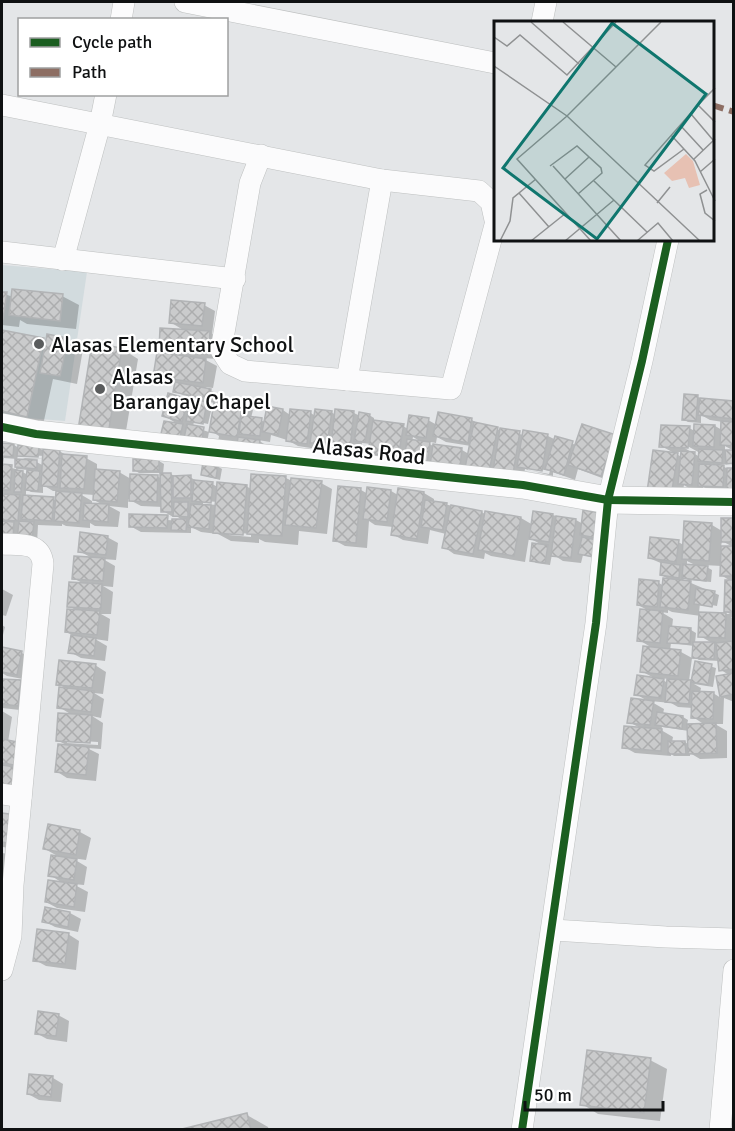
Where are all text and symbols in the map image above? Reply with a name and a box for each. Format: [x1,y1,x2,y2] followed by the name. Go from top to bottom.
[18,18,228,96] legend
[494,21,714,242] inset map
[72,31,152,53] text: Cycle path
[72,61,107,83] text: Path
[51,331,294,358] place label: Alasas Elementary School
[32,337,46,351] marker: Alasas Elementary School
[112,363,271,415] place label: Alasas Barangay Chapel
[93,382,107,396] marker: Alasas Barangay Chapel
[311,432,427,470] street label: Alasas Road
[525,1074,663,1112] scale bar
[534,1084,572,1106] text: 50 m

